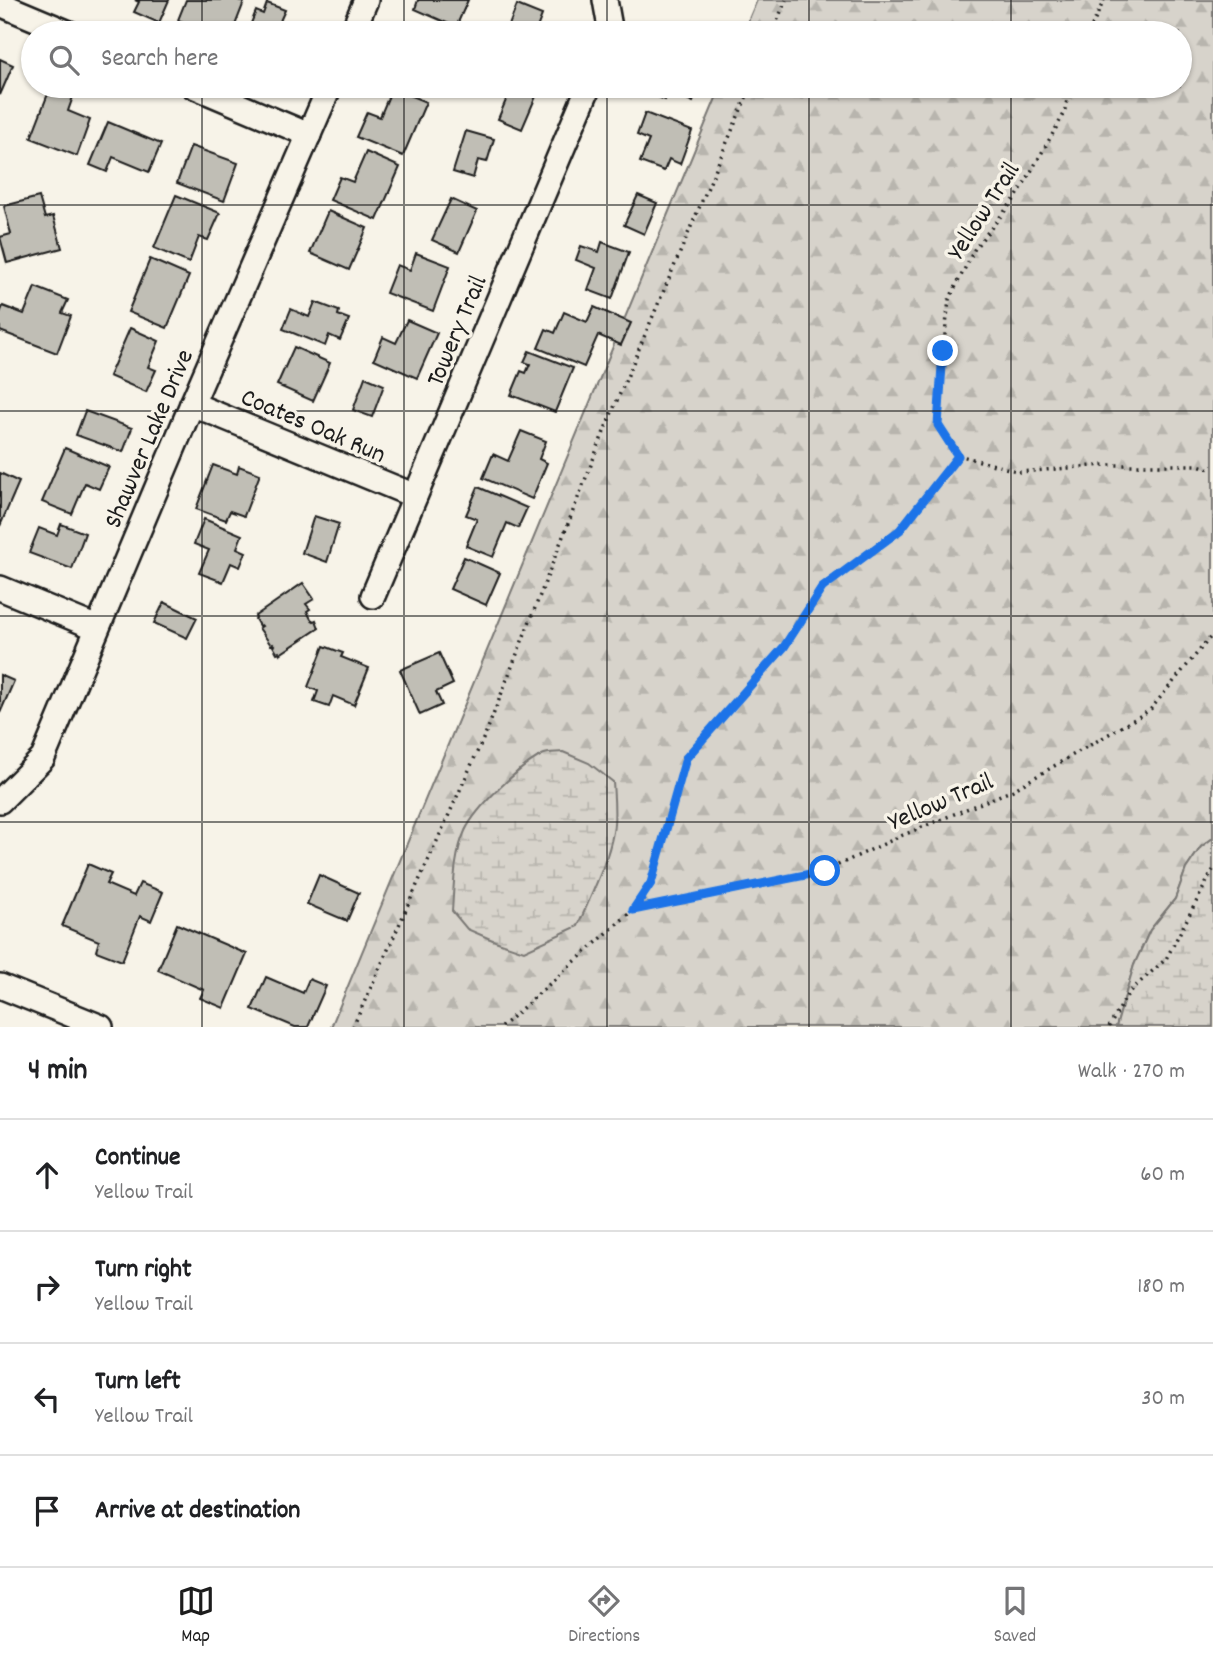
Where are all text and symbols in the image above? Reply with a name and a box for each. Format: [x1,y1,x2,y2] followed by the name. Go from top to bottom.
[21,21,1192,98] search box
[45,41,83,79] icon: search
[101,41,219,78] text: Search here
[939,155,1031,268] street label: Yellow Trail
[418,270,498,393] street label: Towery Trail
[927,335,958,366] route end
[96,344,205,535] street label: Shawver Lake Drive
[234,380,391,474] street label: Coates Oak Run
[883,765,1000,842] street label: Yellow Trail
[809,855,840,886] route start
[28,1051,87,1094] text: 4 min
[1078,1056,1185,1089] text: Walk · 270 m
[95,1140,180,1177] text: Continue
[28,1156,66,1194] icon: ahead
[1140,1159,1185,1192] text: 60 m
[95,1177,193,1210] text: Yellow Trail
[95,1252,192,1289] text: Turn right
[28,1268,66,1306] icon: right
[1137,1271,1185,1304] text: 180 m
[95,1289,193,1322] text: Yellow Trail
[95,1364,181,1401] text: Turn left
[28,1380,66,1418] icon: left
[1141,1383,1185,1416] text: 30 m
[95,1401,193,1434] text: Yellow Trail
[28,1492,66,1530] icon: arrive
[95,1493,300,1530] text: Arrive at destination
[177,1582,215,1651] tab: Map
[568,1582,640,1651] tab: Directions
[994,1582,1036,1651] tab: Saved

